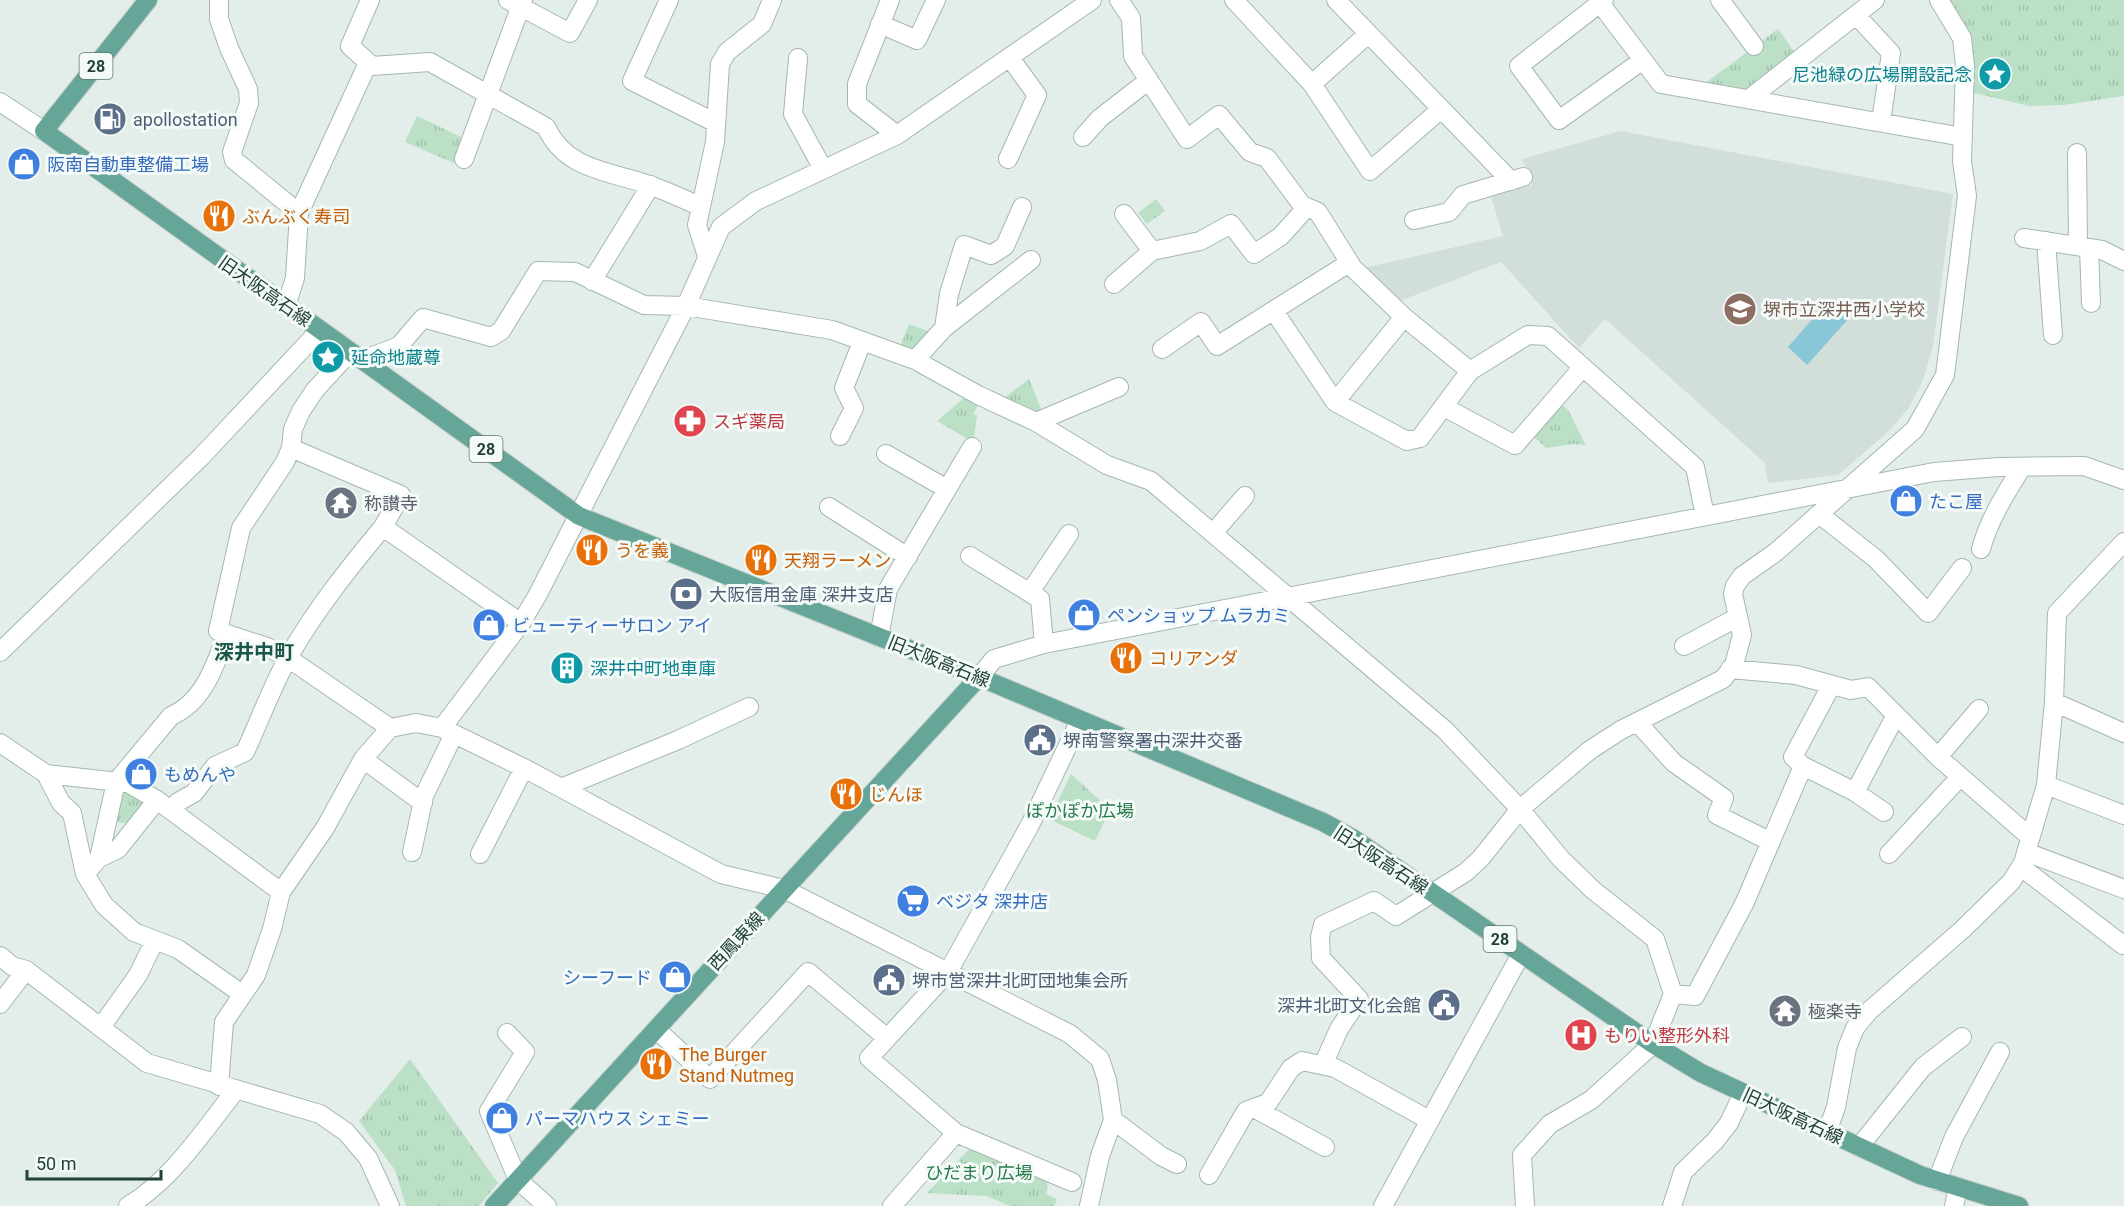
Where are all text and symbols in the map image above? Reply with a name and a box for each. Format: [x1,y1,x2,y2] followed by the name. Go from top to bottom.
[80,53,112,79] road number: 28
[1977,56,2013,92] place icon: 尼池緑の広場開設記念
[1792,64,1972,85] place label: 尼池緑の広場開設記念
[92,101,128,137] fuel station icon: apollostation
[133,109,238,130] place label: apollostation
[6,146,42,182] shop icon: 阪南自動車整備工場
[47,154,209,175] place label: 阪南自動車整備工場
[201,198,237,234] restaurant icon: ぶんぶく寿司
[242,206,350,227] place label: ぶんぶく寿司
[215,251,315,331] street label: 旧大阪高石線
[1722,291,1758,327] school or university icon: 堺市立深井西小学校
[1763,299,1925,320] place label: 堺市立深井西小学校
[310,339,346,375] place icon: 延命地蔵尊
[351,347,441,368] place label: 延命地蔵尊
[672,403,708,439] pharmacy icon: スギ薬局
[713,411,785,432] place label: スギ薬局
[470,436,502,462] road number: 28
[1888,483,1924,519] shop icon: たこ屋
[323,485,359,521] temple icon: 称讃寺
[1929,491,1983,512] place label: たこ屋
[364,493,418,514] place label: 称讃寺
[574,532,610,568] restaurant icon: うを義
[615,540,669,561] place label: うを義
[743,542,779,578] restaurant icon: 天翔ラーメン
[784,550,891,571] place label: 天翔ラーメン
[668,576,704,612] bank icon: 大阪信用金庫 深井支店
[709,584,893,605] place label: 大阪信用金庫 深井支店
[1066,597,1102,633] shop icon: ペンショップ ムラカミ
[1107,605,1291,626] place label: ペンショップ ムラカミ
[471,607,507,643] shop icon: ビューティーサロン アイ
[512,615,712,636] place label: ビューティーサロン アイ
[885,631,993,691] street label: 旧大阪高石線
[214,640,294,664] district label: 深井中町
[1108,640,1144,676] restaurant icon: コリアンダ
[1149,648,1238,669] place label: コリアンダ
[549,650,585,686] building icon: 深井中町地車庫
[590,658,716,679] place label: 深井中町地車庫
[1022,722,1058,758] public building icon: 堺南警察署中深井交番
[1063,730,1243,751] place label: 堺南警察署中深井交番
[123,756,159,792] shop icon: もめんや
[164,764,236,785] place label: もめんや
[828,776,864,812] restaurant icon: じんほ
[869,784,923,805] place label: じんほ
[1026,800,1134,821] park label: ぽかぽか広場
[1330,822,1432,898] street label: 旧大阪高石線
[895,883,931,919] supermarket icon: ベジタ 深井店
[936,891,1048,912] place label: ベジタ 深井店
[704,908,768,974] street label: 西鳳東線
[1484,926,1516,952] road number: 28
[657,959,693,995] shop icon: シーフード
[871,962,907,998] public building icon: 堺市営深井北町団地集会所
[563,967,652,988] place label: シーフード
[912,970,1128,991] place label: 堺市営深井北町団地集会所
[1426,987,1462,1023] public building icon: 深井北町文化会館
[1767,993,1803,1029] temple icon: 極楽寺
[1277,995,1421,1016] place label: 深井北町文化会館
[1808,1001,1862,1022] place label: 極楽寺
[1563,1017,1599,1053] hospital icon: もりい整形外科
[1604,1025,1730,1046] place label: もりい整形外科
[679,1044,794,1086] place label: The Burger Stand Nutmeg
[638,1046,674,1082] restaurant icon: The Burger Stand Nutmeg
[1740,1084,1846,1148] street label: 旧大阪高石線
[484,1100,520,1136] shop icon: パーマハウス シェミー
[525,1108,709,1129] place label: パーマハウス シェミー
[27,1143,160,1181] scale bar
[36,1153,76,1174] text: 50 m
[925,1162,1033,1183] park label: ひだまり広場

